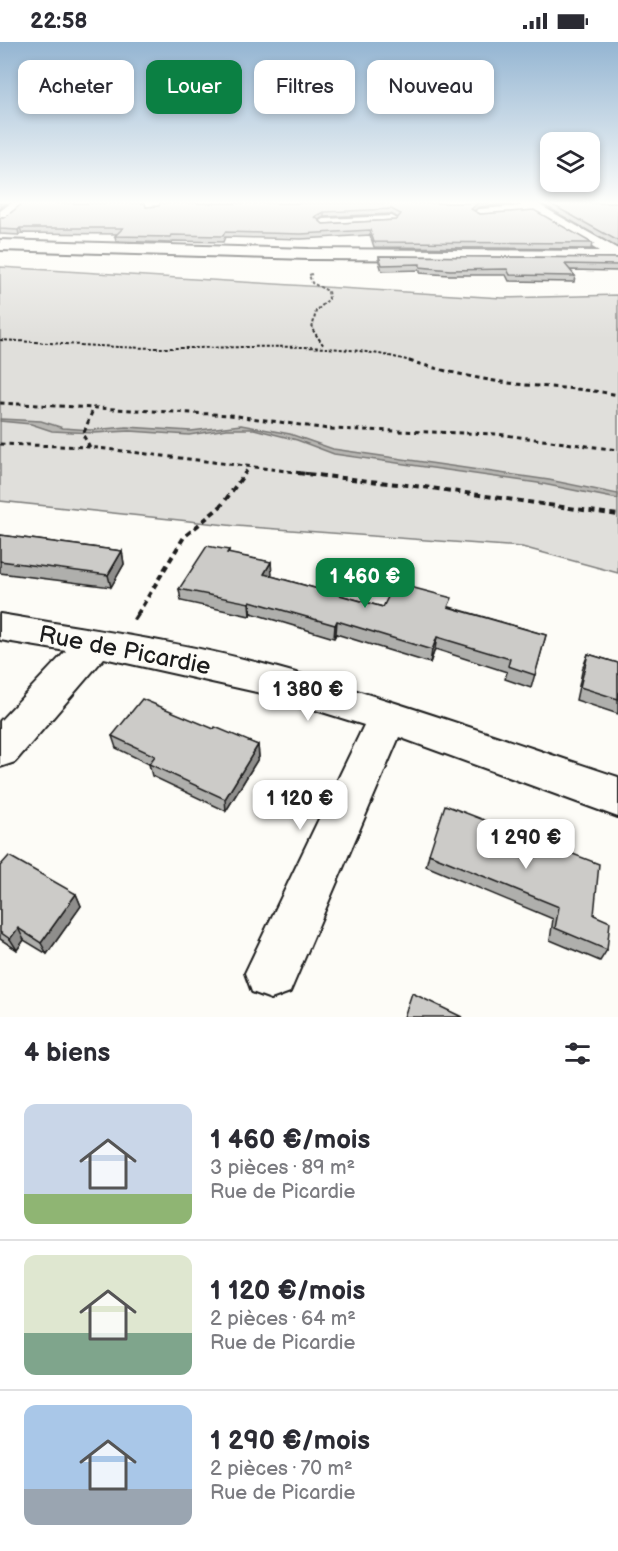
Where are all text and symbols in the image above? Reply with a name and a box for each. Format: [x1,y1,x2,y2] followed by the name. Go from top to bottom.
[30,8,88,35] text: 22:58
[18,60,134,114] chip: Acheter
[146,60,242,114] chip: Louer
[254,60,355,114] chip: Filtres
[367,60,494,114] chip: Nouveau
[540,132,600,192] map controls
[540,132,600,192] button: layers
[310,558,420,609] pin: 1 460 €
[330,565,400,589] text: 1 460 €
[37,620,213,681] street label: Rue de Picardie
[253,671,363,722] pin: 1 380 €
[273,678,343,702] text: 1 380 €
[245,780,355,831] pin: 1 120 €
[267,787,333,811] text: 1 120 €
[471,819,581,870] pin: 1 290 €
[491,826,561,850] text: 1 290 €
[561,1037,594,1070] icon: filters
[24,1038,110,1069] text: 4 biens
[210,1125,370,1156] text: 1 460 €/mois
[72,1128,144,1200] icon: home
[210,1156,355,1180] text: 3 pièces · 89 m²
[210,1180,355,1204] text: Rue de Picardie
[210,1276,365,1307] text: 1 120 €/mois
[72,1279,144,1351] icon: home
[210,1307,356,1331] text: 2 pièces · 64 m²
[210,1331,355,1355] text: Rue de Picardie
[210,1426,370,1457] text: 1 290 €/mois
[72,1429,144,1501] icon: home
[210,1457,353,1481] text: 2 pièces · 70 m²
[210,1481,355,1505] text: Rue de Picardie

